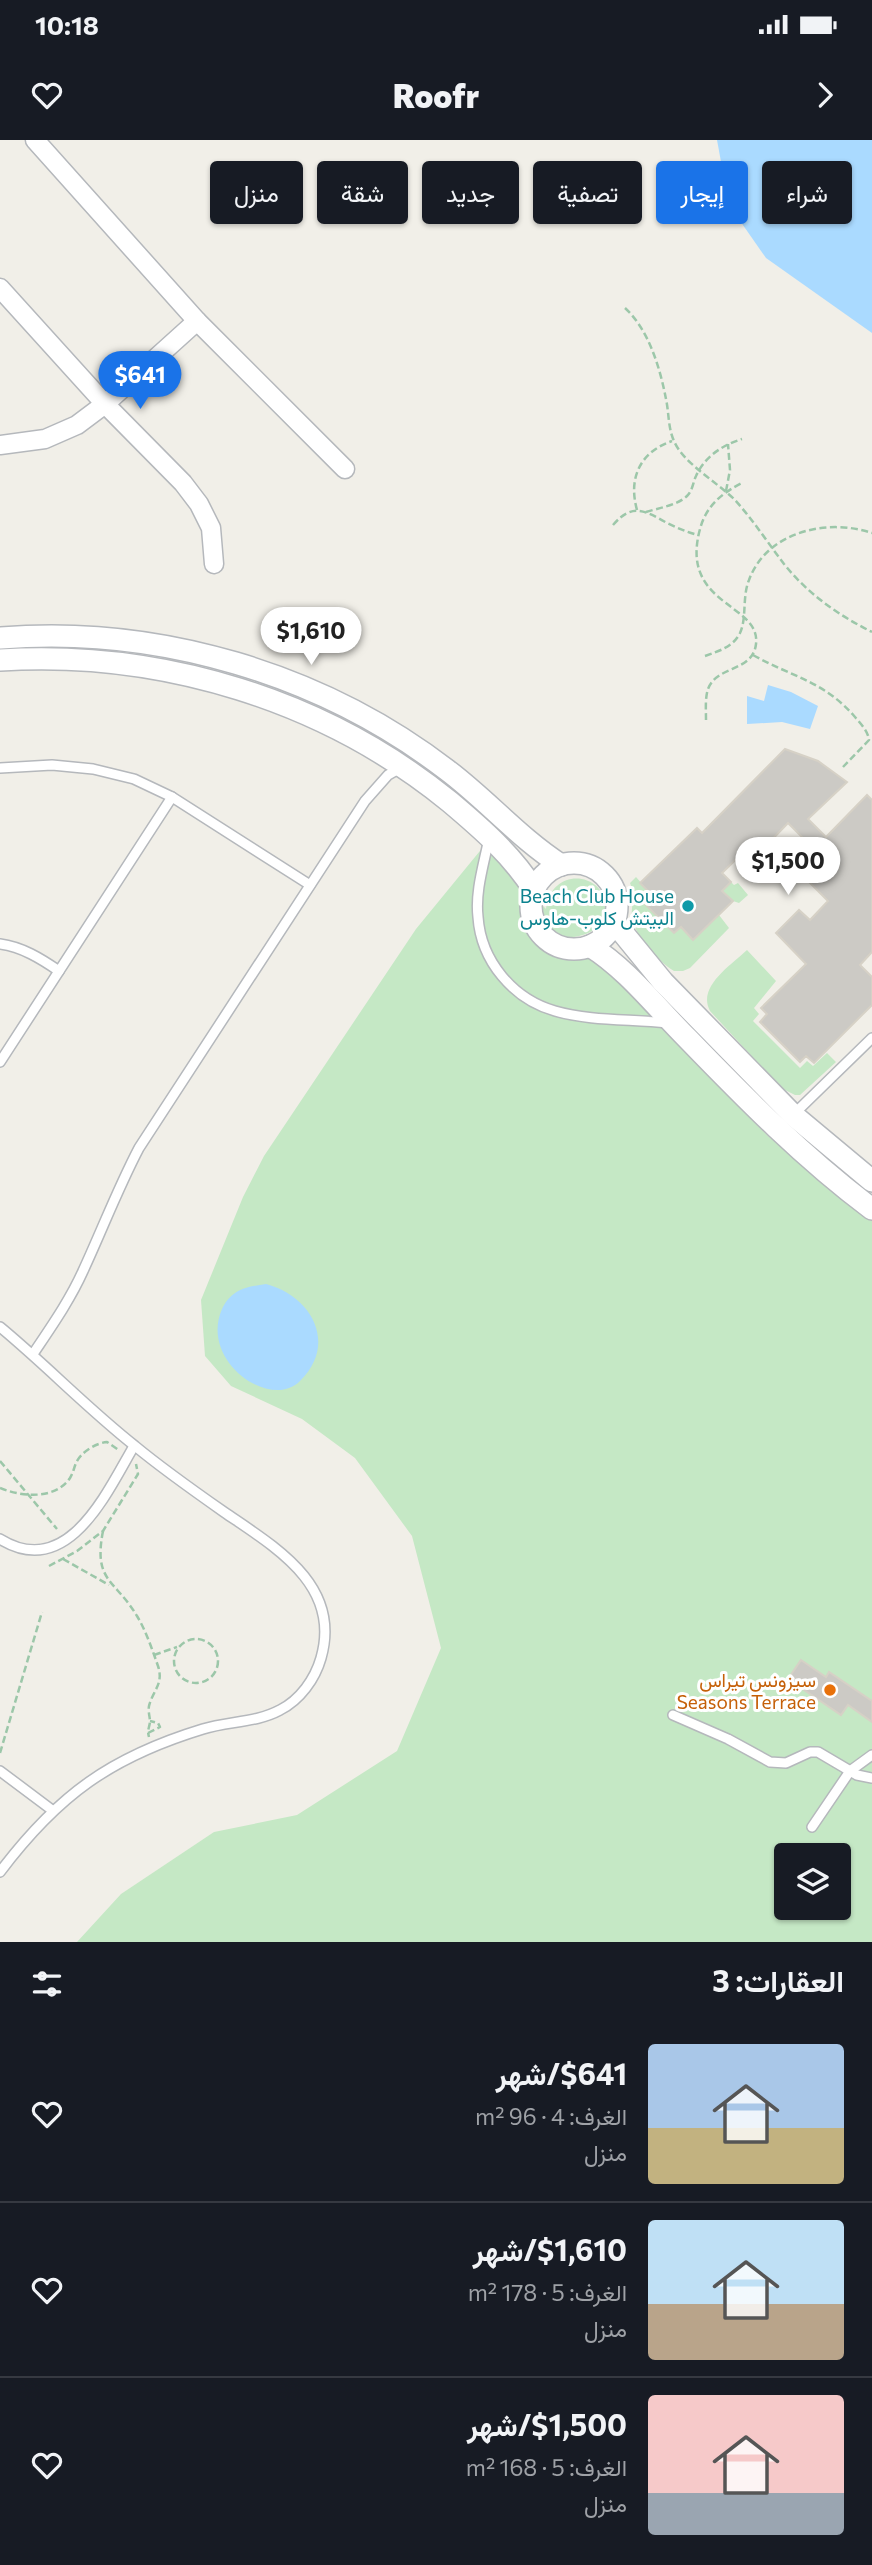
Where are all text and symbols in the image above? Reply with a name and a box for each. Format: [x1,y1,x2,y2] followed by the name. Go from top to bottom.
[35,9,99,40] text: 10:18
[393,75,479,115] text: Roofr
[28,76,66,114] icon: heart
[806,76,844,114] icon: forward
[210,161,303,224] chip: منزل
[317,161,408,224] chip: شقة
[422,161,519,224] chip: جديد
[533,161,642,224] chip: تصفية
[656,161,748,224] chip: إيجار
[762,161,852,224] chip: شراء
[99,352,181,411] pin: $641
[114,360,166,388] text: $641
[254,608,368,667] pin: $1,610
[277,616,345,644] text: $1,610
[731,838,845,897] pin: $1,500
[751,846,825,874] text: $1,500
[520,884,674,930] place label: Beach Club House البيتش كلوب-هاوس
[680,898,696,914] marker: Beach Club House البيتش كلوب-هاوس
[677,1668,816,1713] place label: سيزونس تيراس Seasons Terrace
[822,1682,838,1698] marker: سيزونس تيراس Seasons Terrace
[774,1843,851,1920] map controls
[774,1843,851,1920] button: layers
[712,1961,844,1998] text: العقارات: 3
[28,1965,66,2003] icon: filters
[496,2054,627,2091] text: $641/شهر
[704,2072,788,2156] icon: home
[28,2095,66,2133] icon: heart
[475,2102,627,2130] text: الغرف: 4 · 96 m²
[584,2138,627,2166] text: منزل
[473,2230,627,2267] text: $1,610/شهر
[704,2248,788,2332] icon: home
[28,2271,66,2309] icon: heart
[468,2278,627,2306] text: الغرف: 5 · 178 m²
[584,2314,627,2342] text: منزل
[467,2405,627,2442] text: $1,500/شهر
[704,2423,788,2507] icon: home
[28,2446,66,2484] icon: heart
[466,2453,627,2481] text: الغرف: 5 · 168 m²
[584,2489,627,2517] text: منزل

